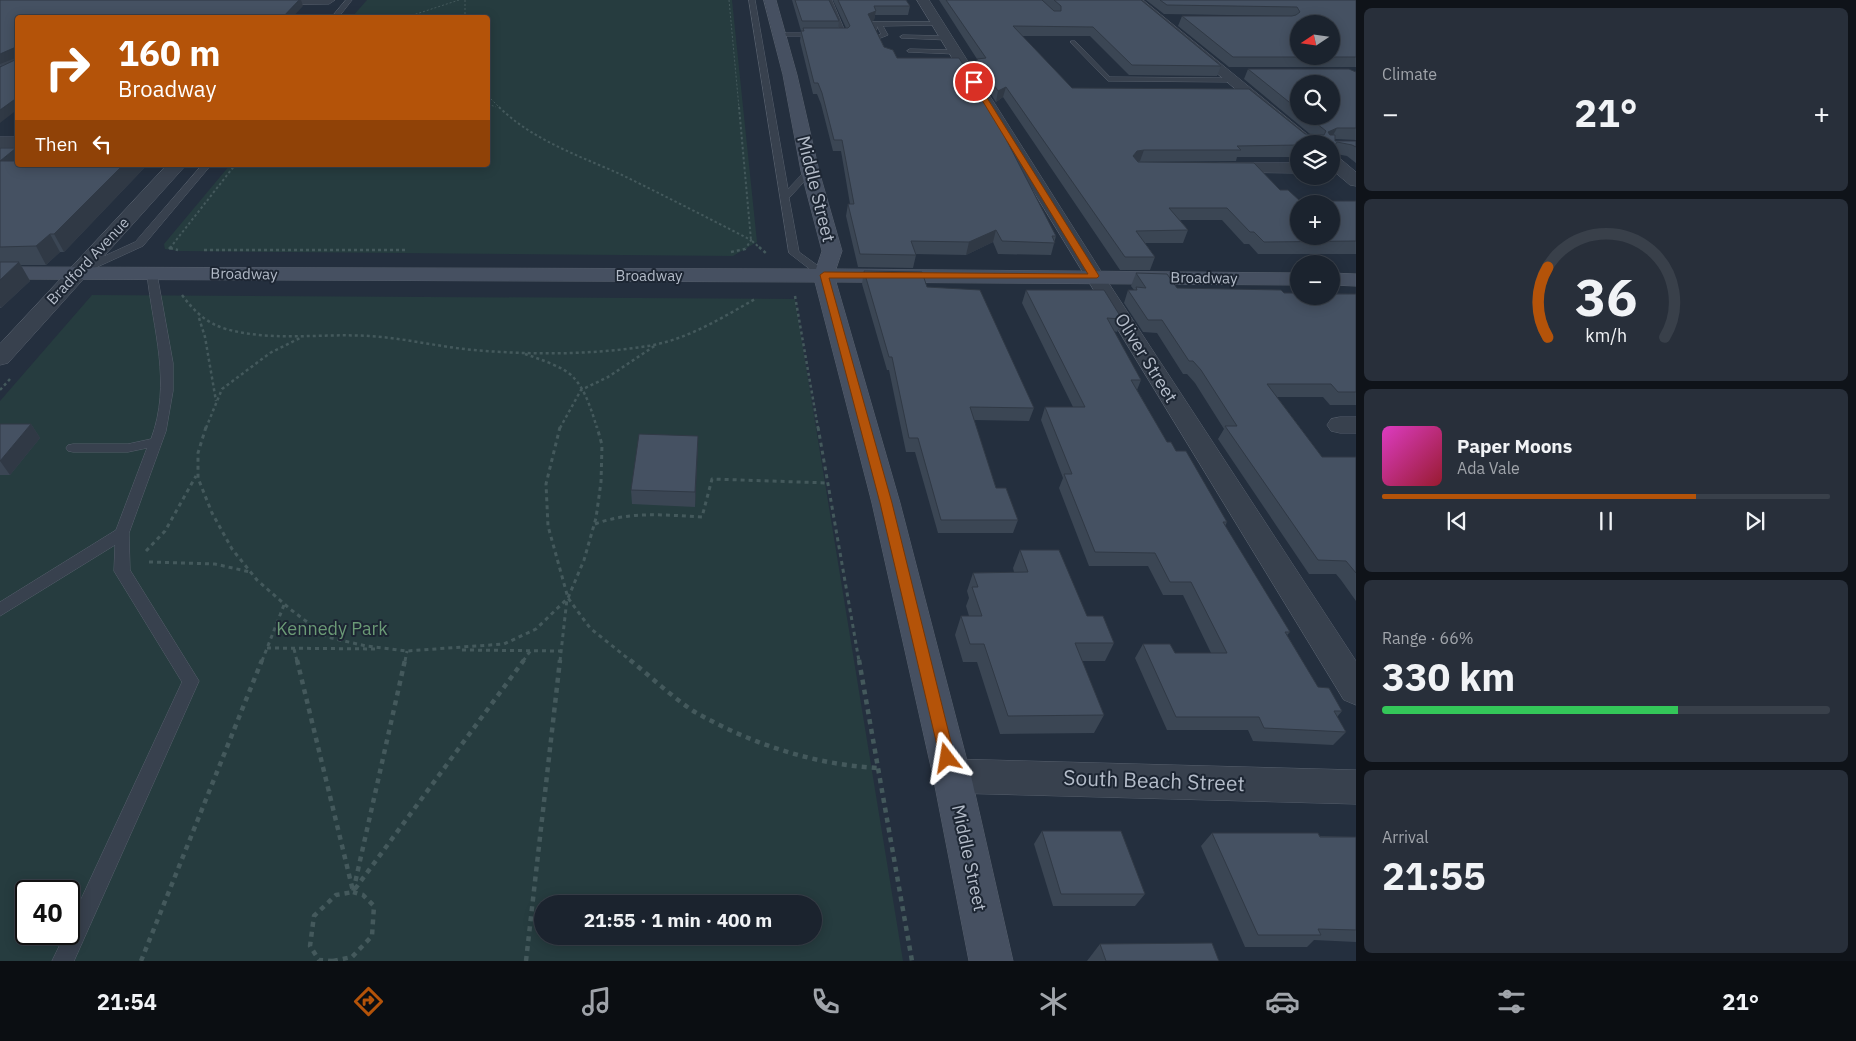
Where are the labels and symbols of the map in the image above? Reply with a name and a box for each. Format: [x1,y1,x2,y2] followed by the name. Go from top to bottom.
[1290,15,1340,65] north arrow
[953,61,995,103] pin
[792,134,841,244] street label: Middle Street
[42,213,133,308] street label: Bradford Avenue
[210,263,278,284] street label: Broadway
[615,266,683,285] street label: Broadway
[1170,267,1238,288] street label: Broadway
[1110,309,1183,407] street label: Oliver Street
[276,617,388,640] park label: Kennedy Park
[920,731,972,783] position arrow
[1063,763,1245,797] street label: South Beach Street
[947,802,992,913] street label: Middle Street
[15,880,80,945] speed limit sign: 40

